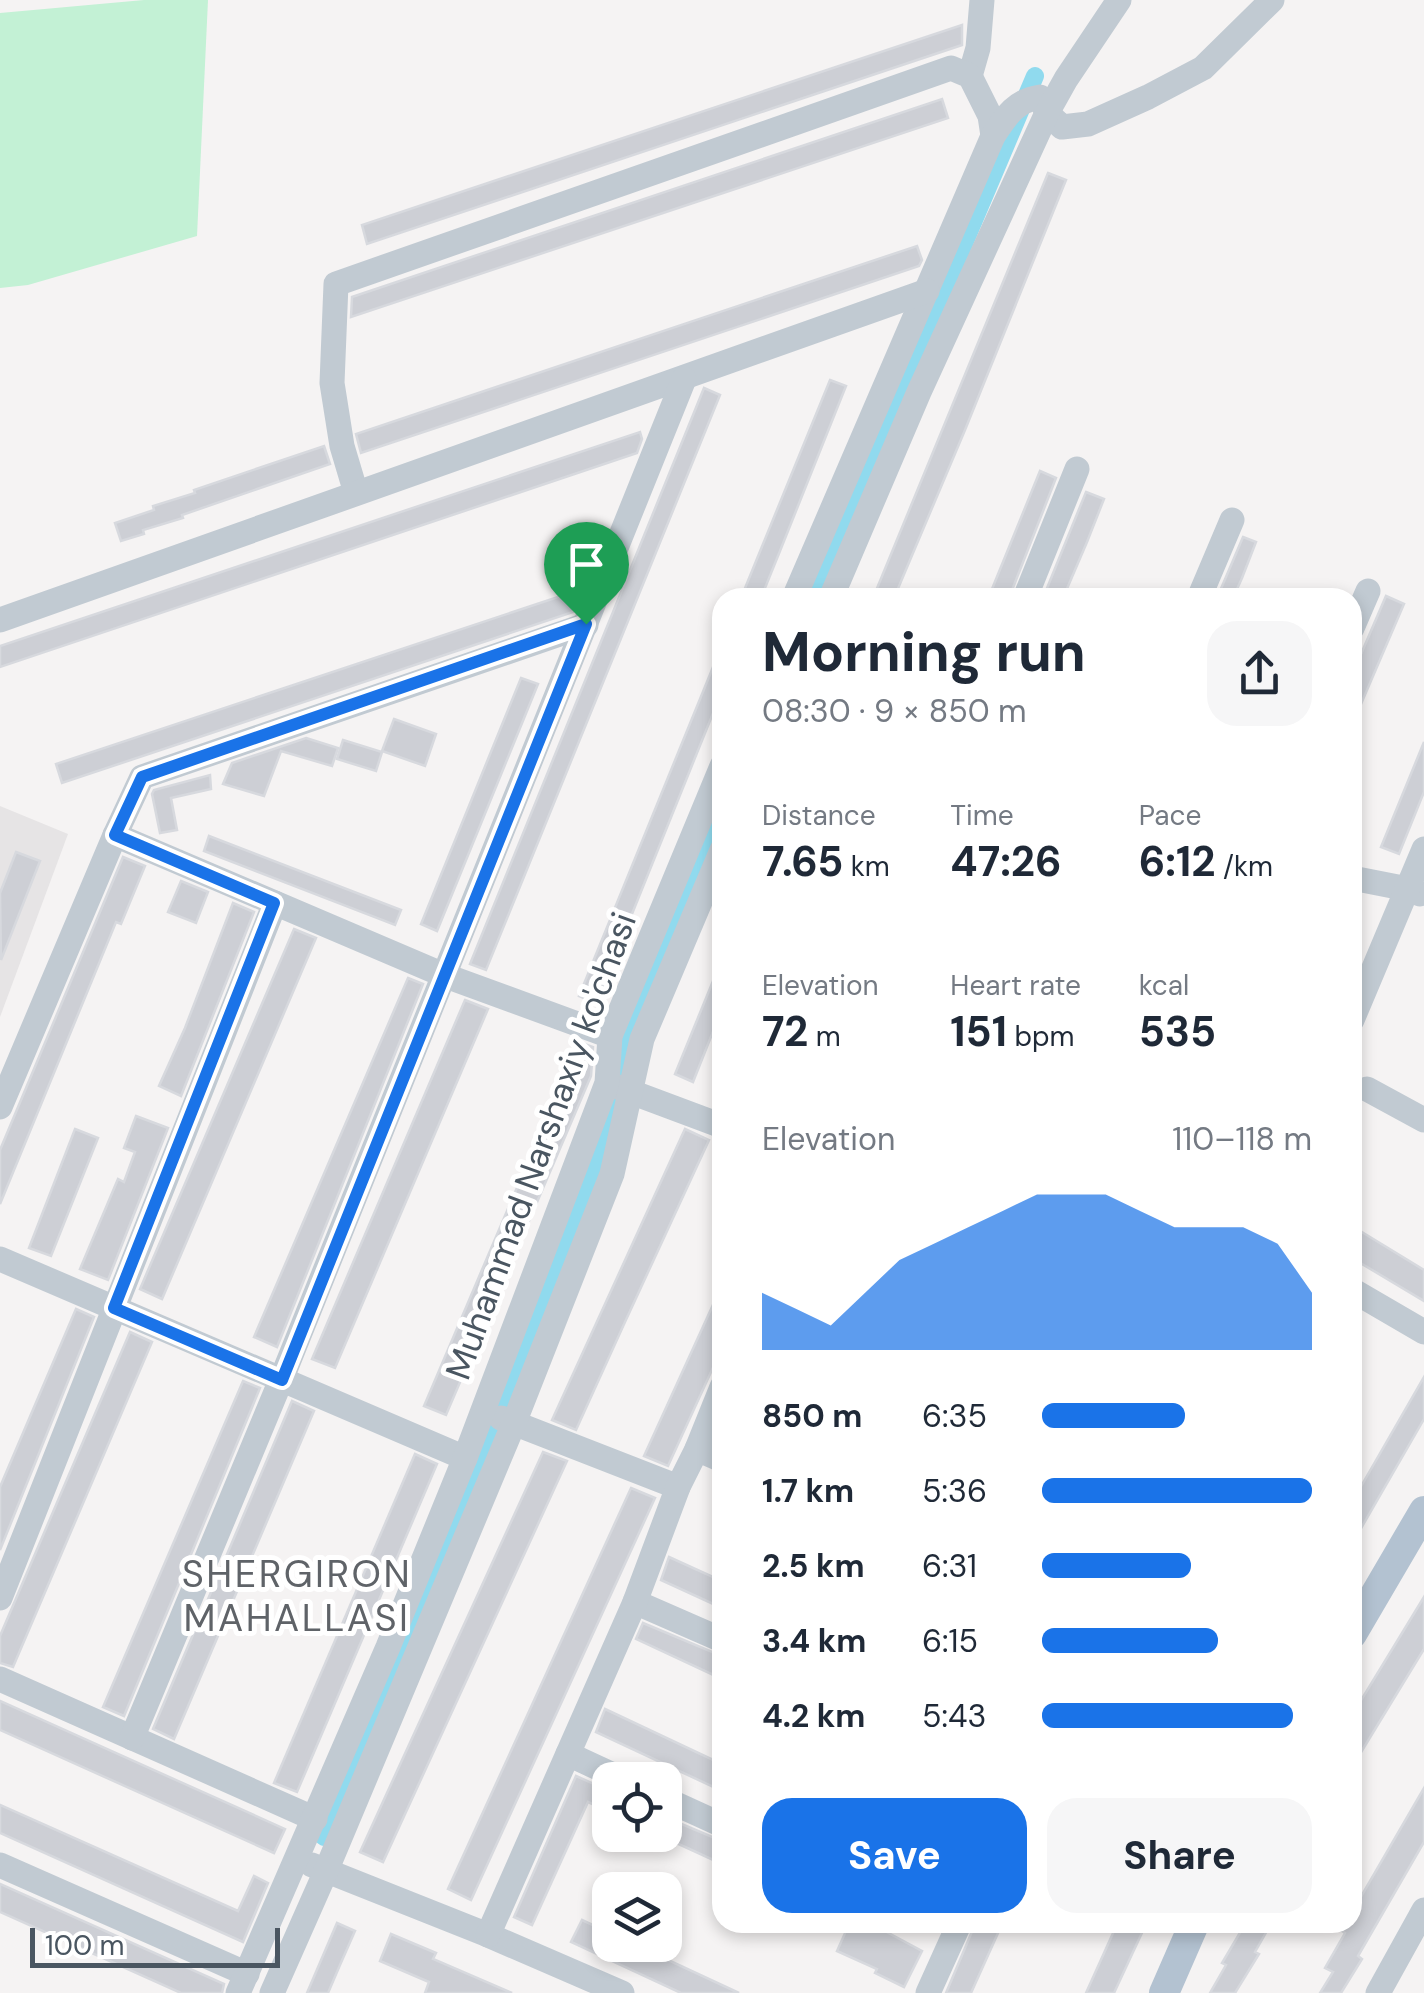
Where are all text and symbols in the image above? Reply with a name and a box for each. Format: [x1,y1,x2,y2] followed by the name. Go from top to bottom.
[544,522,629,625] pin
[559,537,614,592] icon: arrive
[762,616,1086,688] text: Morning run
[1207,621,1312,726] button: share
[762,690,1027,732] text: 08:30 · 9 × 850 m
[762,797,876,834] text: Distance
[950,797,1014,834] text: Time
[1139,797,1201,834] text: Pace
[762,834,843,889] text: 7.65
[950,834,1062,889] text: 47:26
[1139,834,1215,889] text: 6:12
[843,848,890,885] text: km
[1215,848,1273,885] text: /km
[435,906,647,1386] street label: Muhammad Narshaxiy ko'chasi
[762,967,879,1004] text: Elevation
[950,967,1081,1004] text: Heart rate
[1139,967,1189,1004] text: kcal
[762,1004,808,1059] text: 72
[950,1004,1007,1059] text: 151
[1139,1004,1216,1059] text: 535
[808,1018,841,1055] text: m
[1007,1018,1074,1055] text: bpm
[762,1118,895,1160] text: Elevation
[1172,1118,1312,1160] text: 110–118 m
[762,1395,862,1437] text: 850 m
[922,1395,987,1437] text: 6:35
[762,1470,854,1512] text: 1.7 km
[922,1470,987,1512] text: 5:36
[762,1545,865,1587] text: 2.5 km
[922,1545,977,1587] text: 6:31
[182,1549,412,1643] district label: SHERGIRON MAHALLASI
[762,1620,866,1662] text: 3.4 km
[922,1620,978,1662] text: 6:15
[762,1695,865,1737] text: 4.2 km
[922,1695,986,1737] text: 5:43
[592,1762,682,1962] map controls
[592,1762,682,1852] button: locate
[762,1798,1027,1913] button: Save
[1047,1798,1312,1913] button: Share
[592,1872,682,1962] button: layers
[30,1923,280,1968] scale bar
[45,1927,124,1964] text: 100 m

